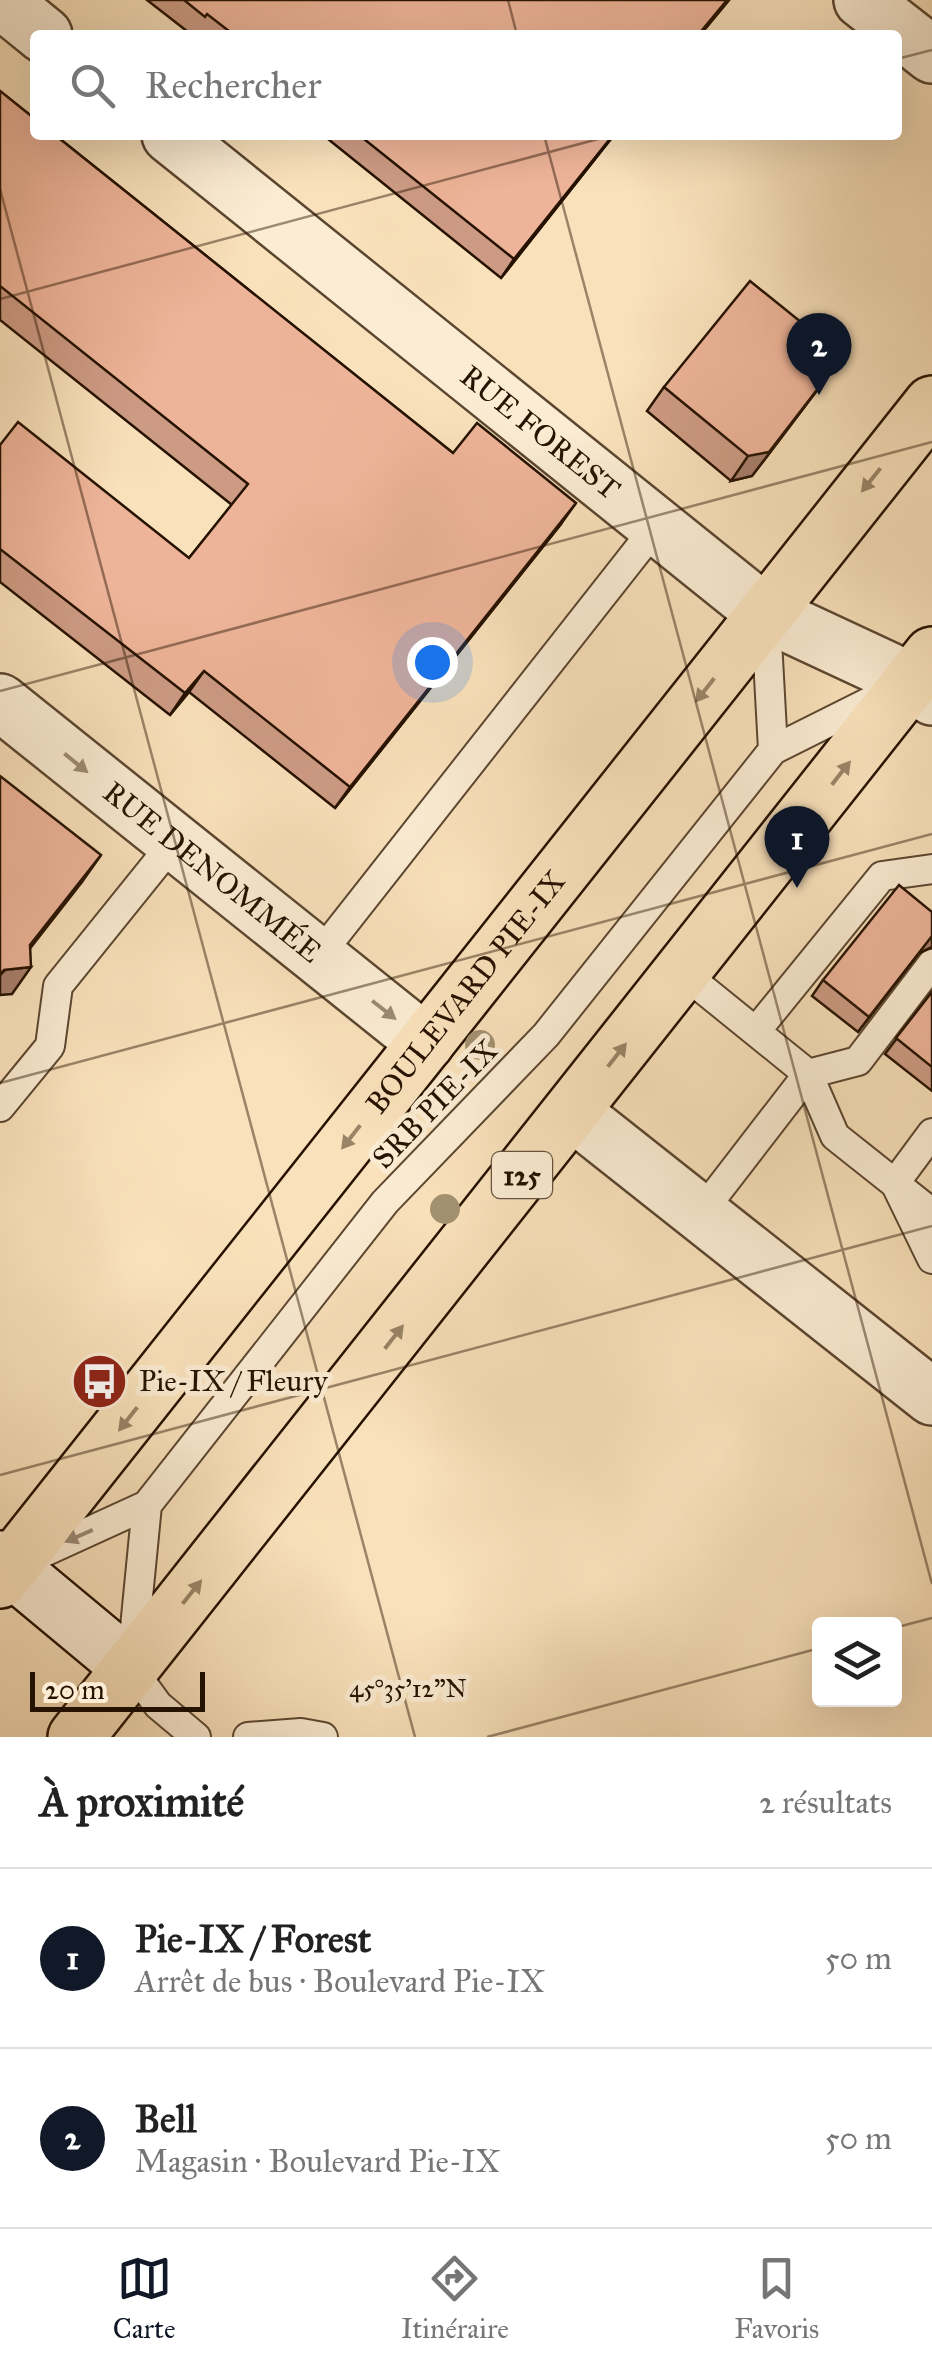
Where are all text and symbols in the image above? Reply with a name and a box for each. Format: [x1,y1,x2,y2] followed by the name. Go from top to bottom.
[30,30,902,140] search box
[65,58,120,113] icon: search
[145,62,321,108] text: Rechercher
[786,312,852,395] pin: 2
[453,358,627,507] street label: RUE FOREST
[861,468,882,493] one-way arrow
[407,637,458,688] your location
[695,677,716,702] one-way arrow
[63,752,89,773] one-way arrow
[830,760,851,786] one-way arrow
[96,774,329,970] street label: RUE DENOMMÉE
[764,806,830,888] pin: 1
[359,863,573,1121] street label: BOULEVARD PIE-IX
[371,999,397,1020] one-way arrow
[365,1032,505,1176] street label: SRB PIE-IX
[606,1042,627,1067] one-way arrow
[342,1124,362,1150] one-way arrow
[492,1152,552,1198] road number: 125
[383,1324,404,1350] one-way arrow
[70,1351,130,1411] bus stop icon: Pie-IX / Fleury
[139,1363,329,1399] place label: Pie-IX / Fleury
[118,1406,139,1432] one-way arrow
[64,1528,94,1544] one-way arrow
[181,1579,202,1604] one-way arrow
[812,1617,902,1707] map controls
[812,1617,902,1707] button: layers
[30,1667,205,1712] scale bar
[45,1672,105,1707] text: 20 m
[349,1673,467,1704] text: 45°35'12"N
[40,1776,244,1828] text: À proximité
[759,1783,892,1822] text: 2 résultats
[135,1916,371,1962] text: Pie-IX / Forest
[66,1939,79,1978] text: 1
[825,1939,892,1978] text: 50 m
[135,1962,545,2001] text: Arrêt de bus · Boulevard Pie-IX
[135,2096,197,2142] text: Bell
[65,2119,80,2158] text: 2
[825,2119,892,2158] text: 50 m
[135,2142,500,2181] text: Magasin · Boulevard Pie-IX
[113,2251,176,2346] tab: Carte
[401,2251,509,2346] tab: Itinéraire
[734,2251,819,2346] tab: Favoris

